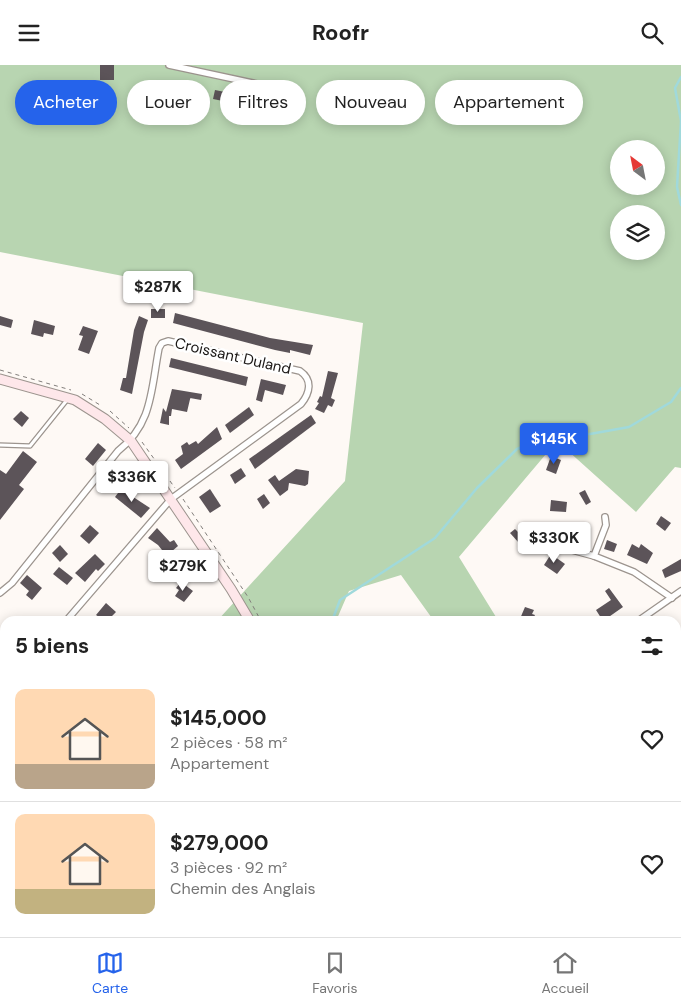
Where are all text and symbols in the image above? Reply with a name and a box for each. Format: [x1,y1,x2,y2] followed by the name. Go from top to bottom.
[312,18,369,47] text: Roofr
[15,19,43,47] icon: menu
[638,19,666,47] icon: search
[15,80,117,125] chip: Acheter
[127,80,210,125] chip: Louer
[220,80,306,125] chip: Filtres
[316,80,425,125] chip: Nouveau
[435,80,583,125] chip: Appartement
[610,140,665,195] north arrow
[610,140,665,260] map controls
[610,205,665,260] button: layers
[123,271,193,313] pin: $287K
[134,276,182,297] text: $287K
[173,333,293,379] street label: Croissant Duland
[519,423,589,465] pin: $145K
[531,428,577,449] text: $145K
[97,461,167,503] pin: $336K
[107,466,157,487] text: $336K
[519,521,589,564] pin: $330K
[529,527,579,548] text: $330K
[148,549,218,592] pin: $279K
[159,555,207,576] text: $279K
[15,632,89,660] text: 5 biens
[638,632,666,660] icon: filters
[170,704,267,732] text: $145,000
[55,709,115,769] icon: home
[638,725,666,753] icon: heart
[170,732,288,753] text: 2 pièces · 58 m²
[170,753,269,774] text: Appartement
[170,829,269,857] text: $279,000
[55,834,115,894] icon: home
[638,850,666,878] icon: heart
[170,857,287,878] text: 3 pièces · 92 m²
[170,878,316,899] text: Chemin des Anglais
[92,949,128,997] tab: Carte
[312,949,357,997] tab: Favoris
[542,949,589,997] tab: Accueil

